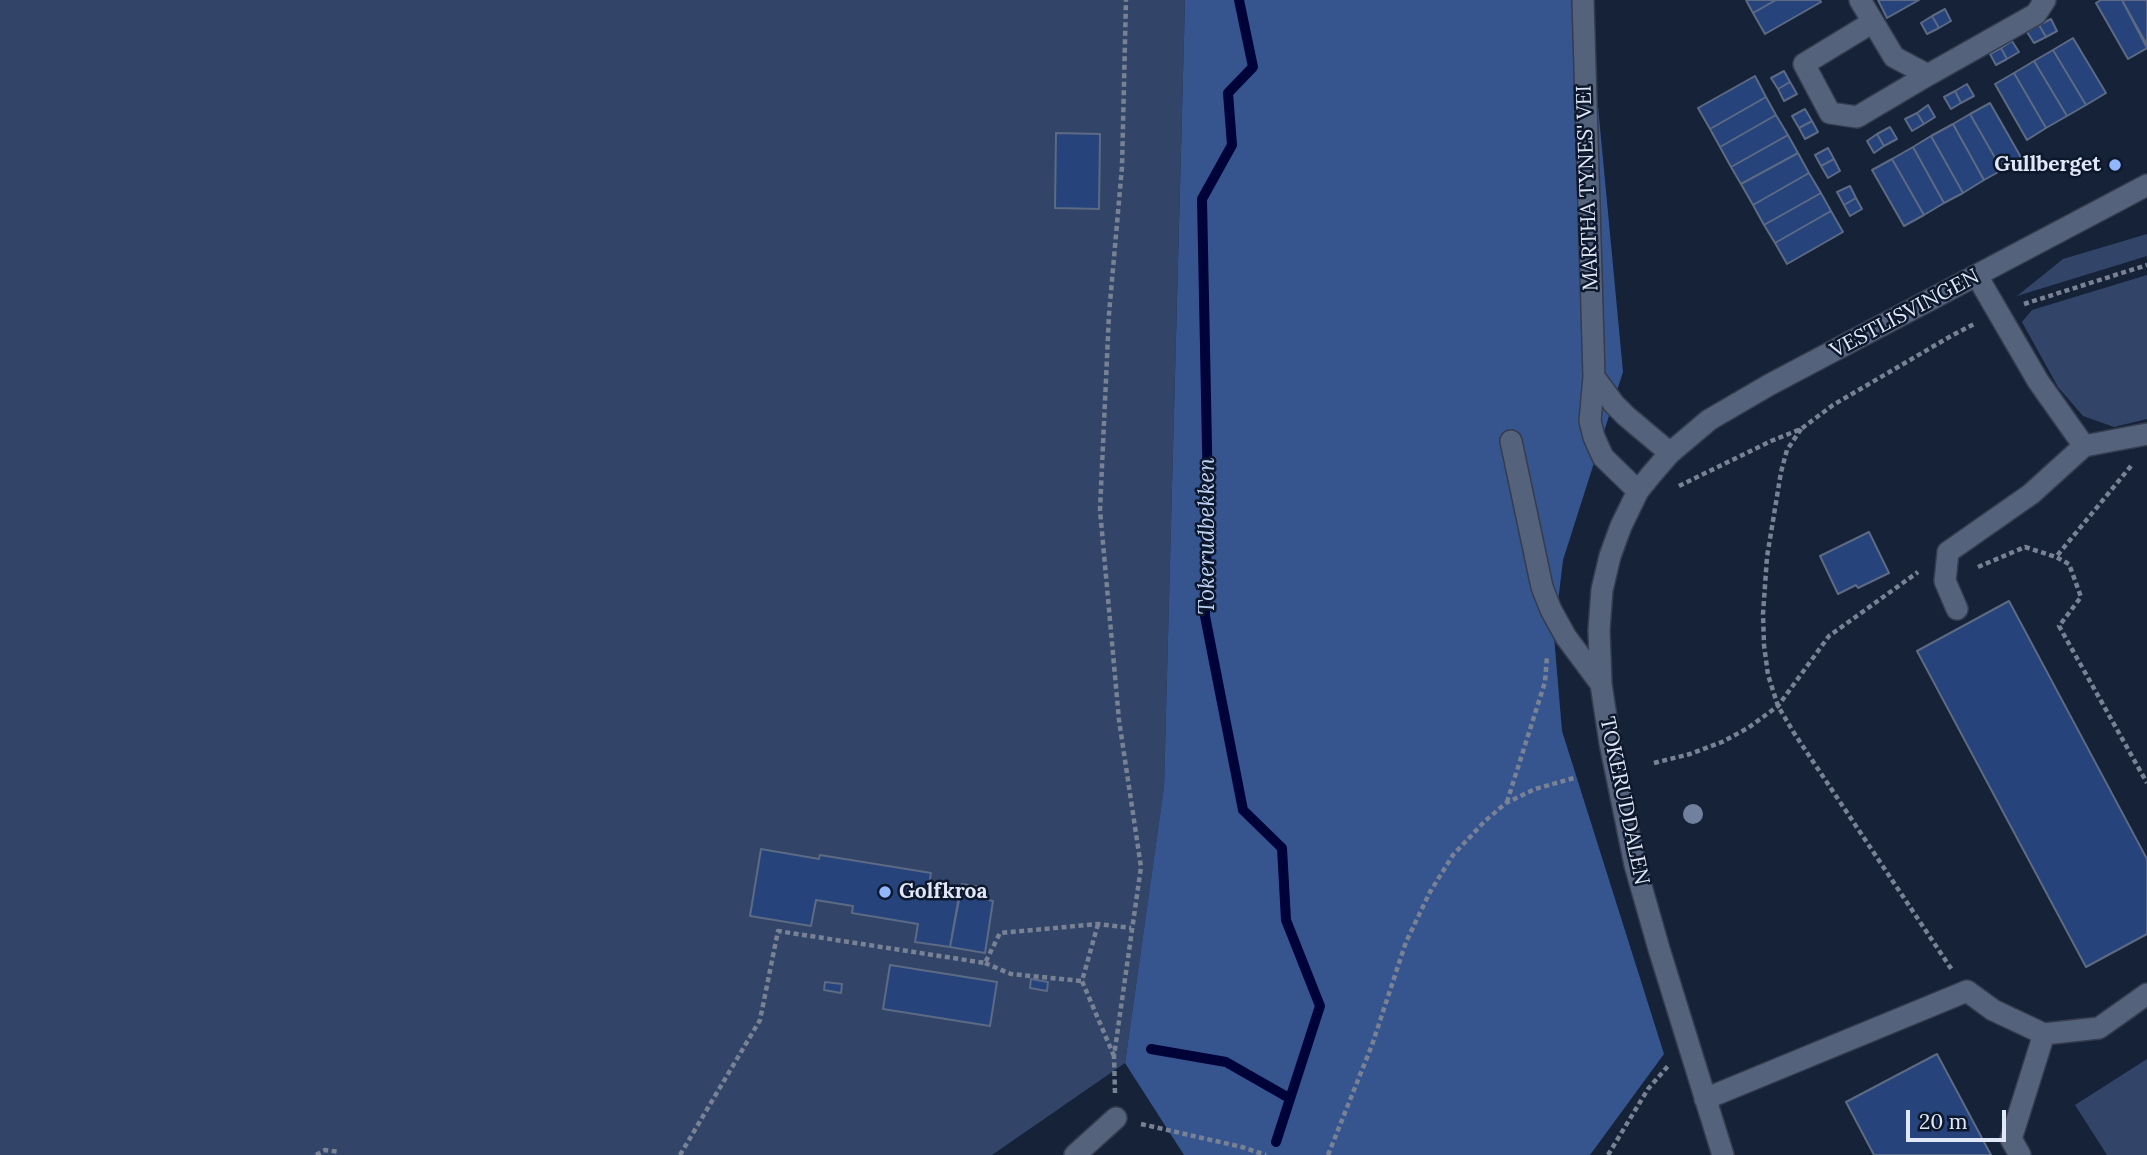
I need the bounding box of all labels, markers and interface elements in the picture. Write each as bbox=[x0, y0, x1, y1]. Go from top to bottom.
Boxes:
street label: MARTHA TYNES' VEI bbox=[1572, 85, 1604, 291]
place label: Gullberget bbox=[1994, 152, 2101, 178]
marker: Gullberget bbox=[2107, 157, 2123, 173]
street label: VESTLISVINGEN bbox=[1826, 264, 1984, 364]
water label: Tokerudbekken bbox=[1193, 458, 1221, 614]
street label: TOKERUDDALEN bbox=[1594, 715, 1654, 887]
place label: Golfkroa bbox=[899, 879, 987, 905]
marker: Golfkroa bbox=[877, 884, 893, 900]
scale bar bbox=[1909, 1096, 2009, 1140]
text: 20 m bbox=[1919, 1108, 1968, 1135]

